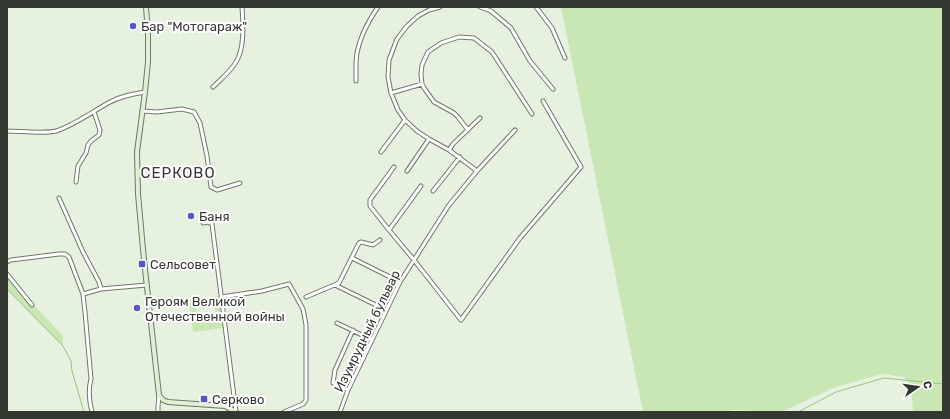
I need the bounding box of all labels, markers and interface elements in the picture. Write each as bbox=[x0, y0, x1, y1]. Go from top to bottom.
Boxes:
place label: Бар "Мотогараж" bbox=[141, 19, 247, 34]
marker: Бар "Мотогараж" bbox=[128, 21, 138, 31]
district label: СЕРКОВО bbox=[140, 164, 216, 182]
place label: Баня bbox=[199, 209, 230, 224]
marker: Баня bbox=[186, 211, 196, 221]
place label: Сельсовет bbox=[150, 257, 216, 272]
marker: Сельсовет bbox=[137, 259, 147, 269]
street label: Изумрудный бульвар bbox=[331, 268, 403, 394]
place label: Героям Великой Отечественной войны bbox=[145, 294, 285, 324]
marker: Героям Великой Отечественной войны bbox=[132, 303, 142, 313]
north arrow bbox=[898, 367, 938, 407]
text: С bbox=[920, 380, 935, 390]
place label: Серково bbox=[212, 392, 265, 407]
marker: Серково bbox=[199, 394, 209, 404]

